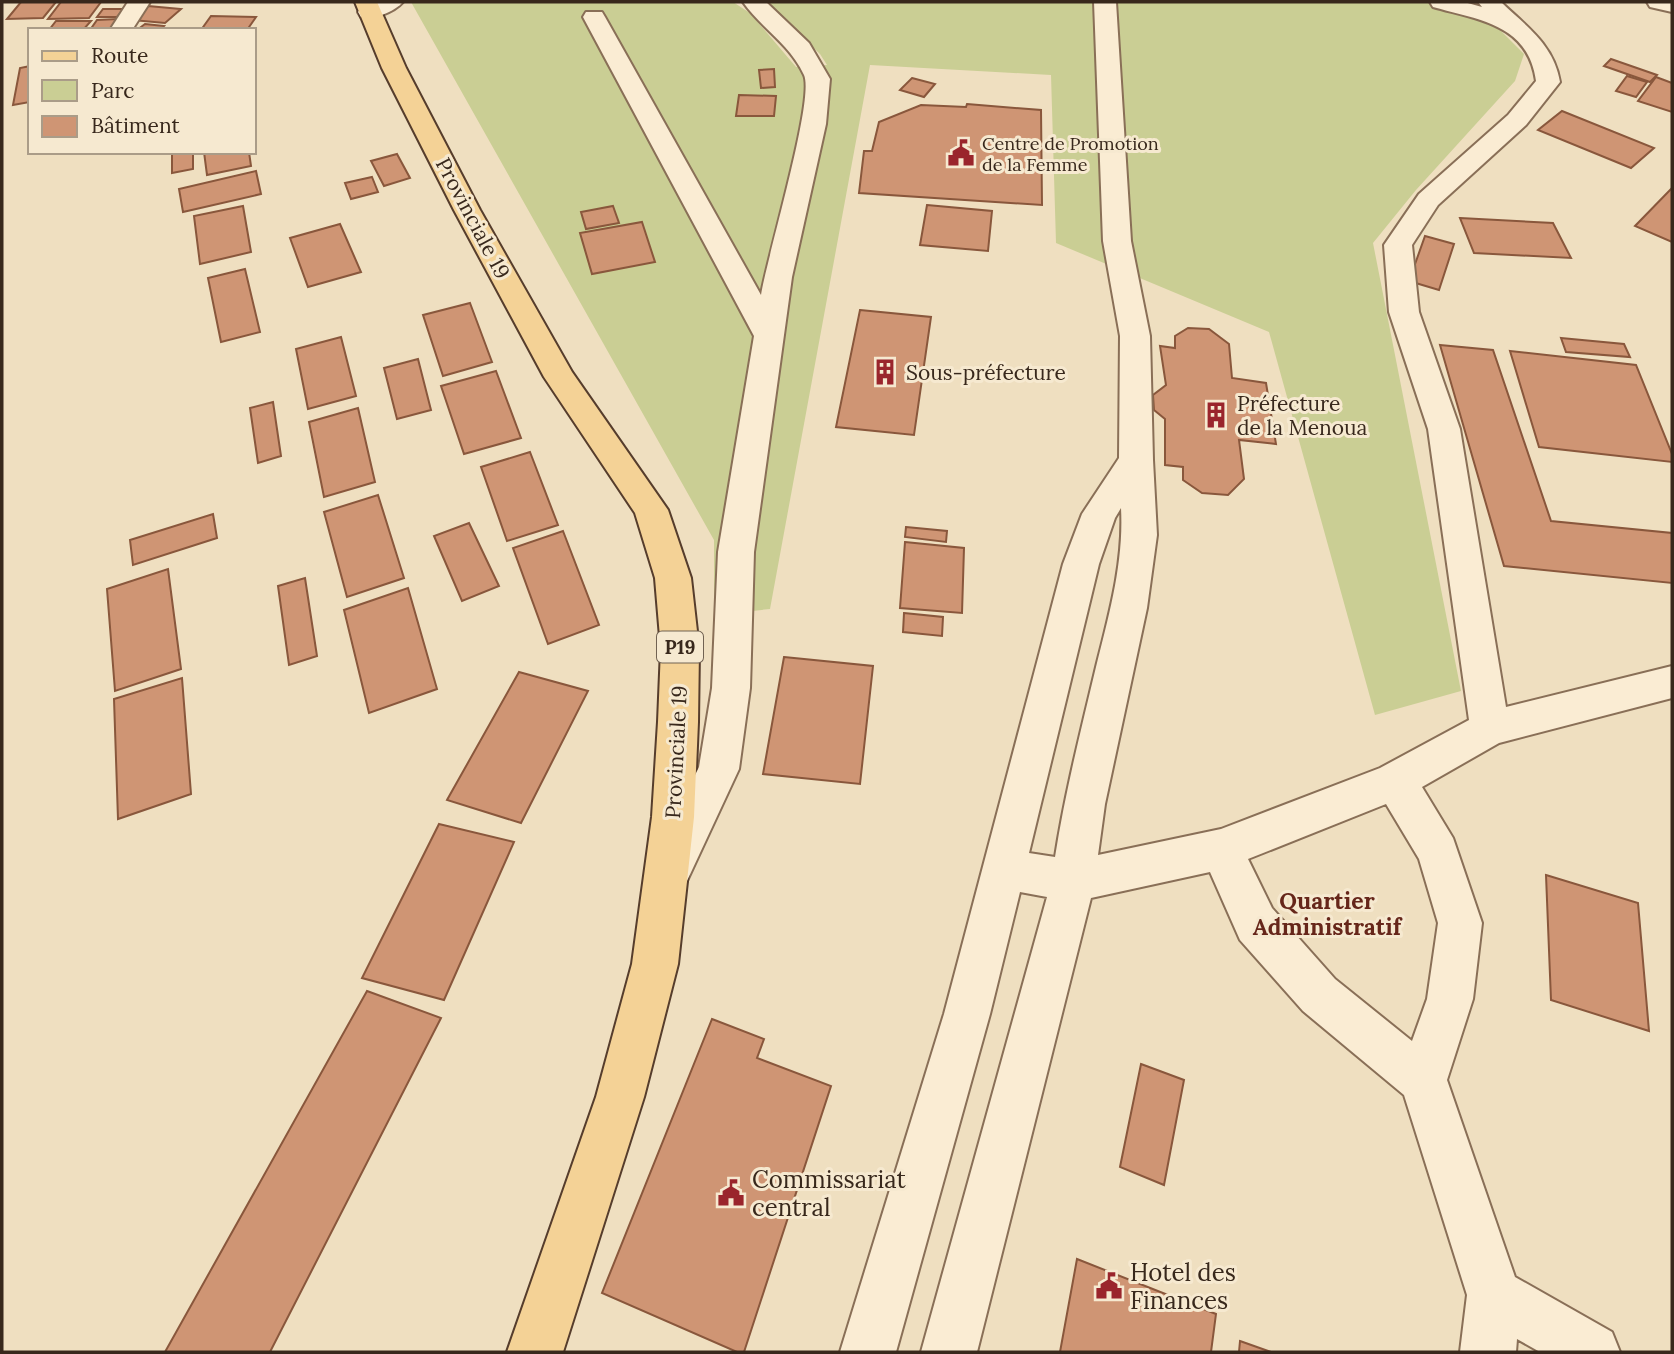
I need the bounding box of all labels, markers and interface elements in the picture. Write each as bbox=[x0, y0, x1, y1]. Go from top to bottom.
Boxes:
legend bbox=[28, 28, 256, 154]
text: Route bbox=[91, 42, 148, 69]
text: Parc bbox=[91, 77, 135, 104]
text: Bâtiment bbox=[91, 112, 180, 139]
place label: Centre de Promotion de la Femme bbox=[982, 132, 1159, 176]
public building icon: Centre de Promotion de la Femme bbox=[946, 138, 976, 168]
street label: Provinciale 19 bbox=[430, 153, 516, 283]
building icon: Sous-préfecture bbox=[870, 357, 900, 387]
place label: Sous-préfecture bbox=[906, 359, 1066, 386]
place label: Préfecture de la Menoua bbox=[1237, 390, 1368, 441]
building icon: Préfecture de la Menoua bbox=[1201, 400, 1231, 430]
road number: P19 bbox=[657, 632, 703, 662]
street label: Provinciale 19 bbox=[659, 685, 693, 819]
district label: Quartier Administratif bbox=[1253, 886, 1403, 941]
place label: Commissariat central bbox=[752, 1164, 906, 1223]
public building icon: Commissariat central bbox=[716, 1178, 746, 1208]
place label: Hotel des Finances bbox=[1130, 1257, 1236, 1316]
public building icon: Hotel des Finances bbox=[1094, 1271, 1124, 1301]

